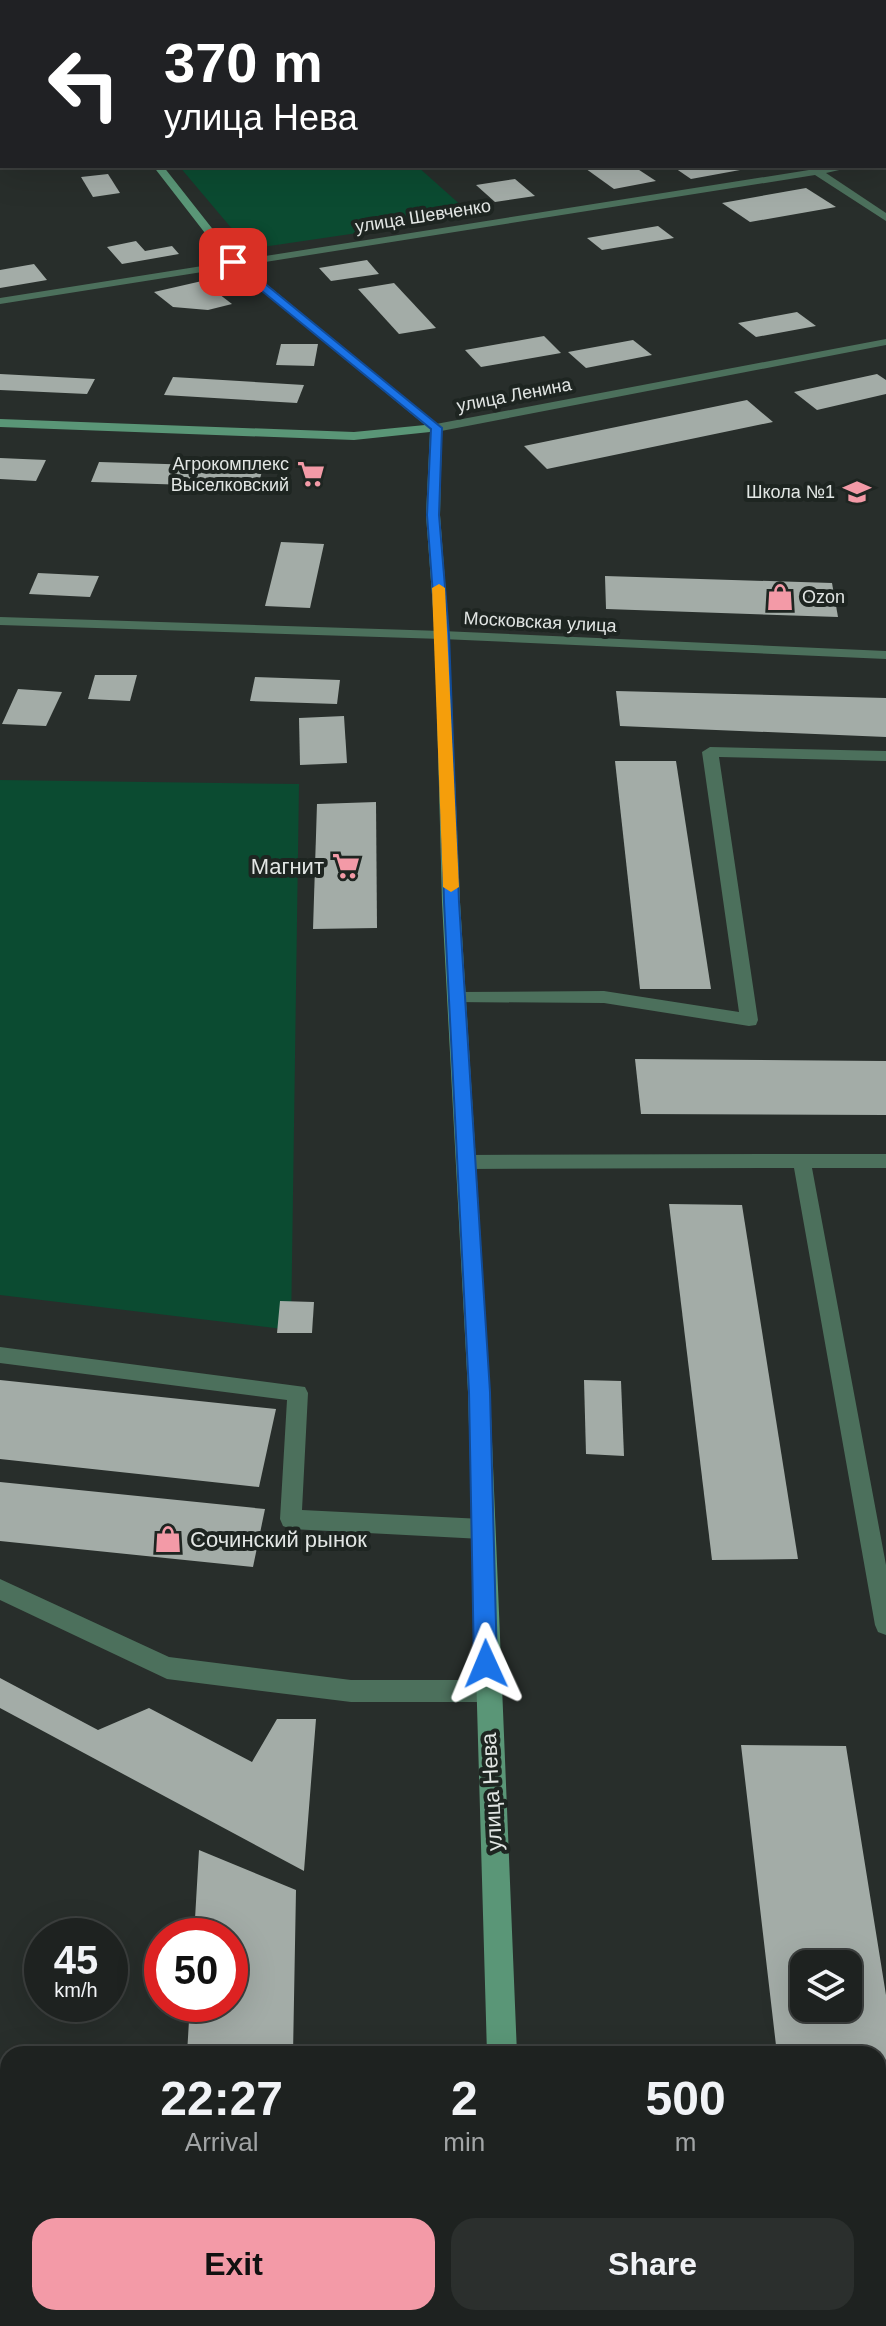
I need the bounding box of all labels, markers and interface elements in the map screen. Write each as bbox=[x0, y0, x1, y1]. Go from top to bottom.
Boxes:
text: 370 m bbox=[164, 31, 323, 94]
icon: left bbox=[32, 32, 136, 136]
text: улица Нева bbox=[164, 97, 358, 138]
street label: улица Шевченко bbox=[354, 195, 492, 237]
pin bbox=[199, 228, 267, 296]
icon: arrive bbox=[211, 240, 255, 284]
street label: улица Ленина bbox=[455, 374, 574, 416]
place label: Агрокомплекс Выселковский bbox=[171, 454, 289, 495]
supermarket icon: Агрокомплекс Выселковский bbox=[296, 459, 326, 489]
school or university icon: Школа №1 bbox=[842, 477, 872, 507]
place label: Школа №1 bbox=[746, 482, 835, 502]
shop icon: Ozon bbox=[765, 582, 795, 612]
place label: Ozon bbox=[802, 587, 845, 607]
street label: Московская улица bbox=[463, 608, 618, 636]
supermarket icon: Магнит bbox=[331, 851, 361, 881]
place label: Магнит bbox=[251, 854, 324, 879]
shop icon: Сочинский рынок bbox=[153, 1524, 183, 1554]
place label: Сочинский рынок bbox=[190, 1527, 367, 1552]
position arrow bbox=[444, 1622, 528, 1706]
street label: улица Нева bbox=[476, 1731, 507, 1852]
speed limit sign: 50 bbox=[144, 1918, 248, 2022]
text: 45 bbox=[54, 1938, 98, 1982]
map controls bbox=[790, 1950, 862, 2022]
button: layers bbox=[790, 1950, 862, 2022]
text: km/h bbox=[54, 1979, 98, 2001]
text: 22:27 bbox=[160, 2072, 283, 2125]
text: 2 bbox=[451, 2072, 478, 2125]
text: 500 bbox=[646, 2072, 726, 2125]
text: Arrival bbox=[185, 2127, 259, 2157]
text: min bbox=[443, 2127, 485, 2157]
text: m bbox=[675, 2127, 696, 2157]
button: Exit bbox=[32, 2218, 435, 2310]
button: Share bbox=[451, 2218, 854, 2310]

